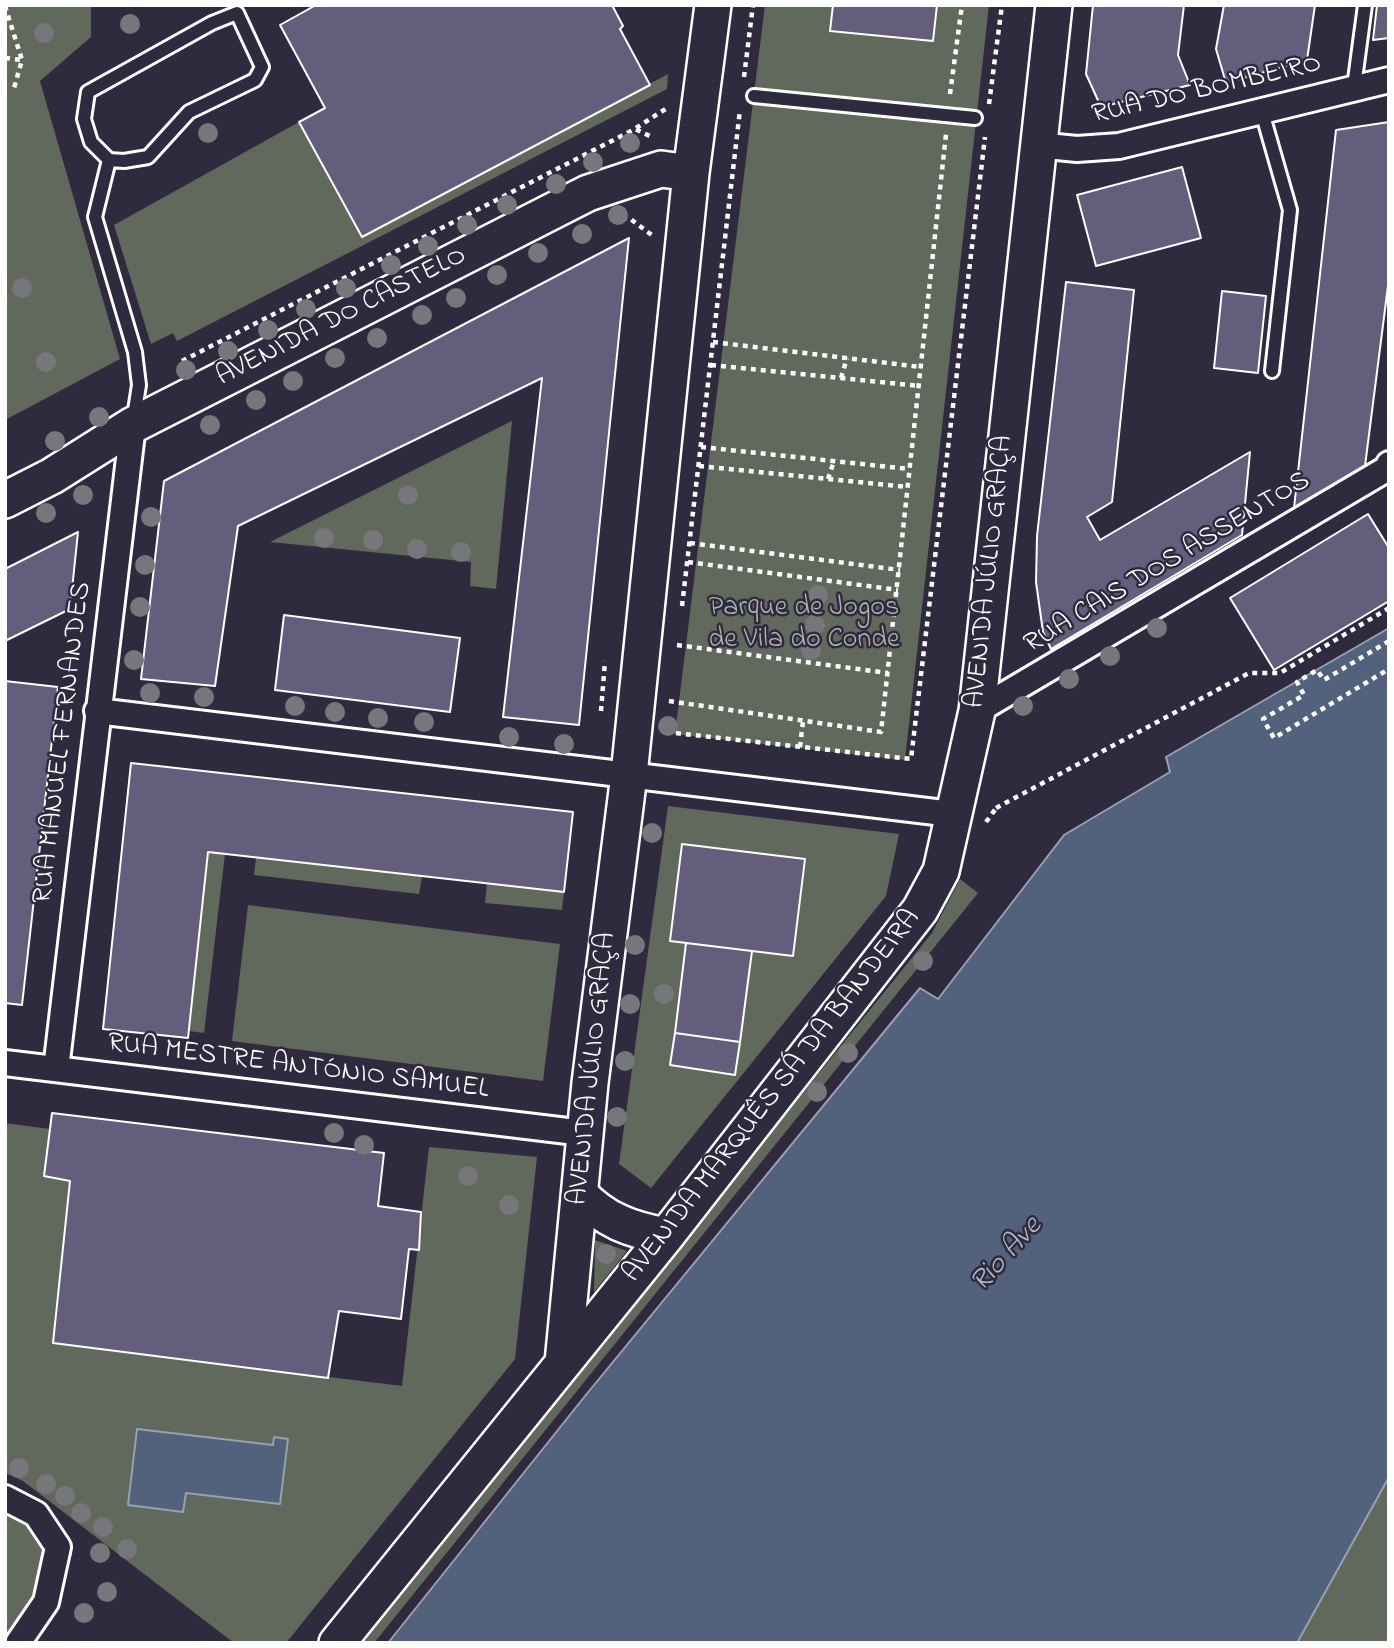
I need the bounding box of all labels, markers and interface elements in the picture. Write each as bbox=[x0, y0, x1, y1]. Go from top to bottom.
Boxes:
street label: RUA DO BOMBEIRO bbox=[1089, 48, 1325, 134]
street label: AVENIDA DO CASTELO bbox=[211, 240, 473, 396]
street label: AVENIDA JÚLIO GRAÇA bbox=[960, 434, 1022, 710]
street label: RUA CAIS DOS ASSENTOS bbox=[1019, 465, 1317, 663]
street label: RUA MANUEL FERNANDES bbox=[28, 580, 100, 906]
park label: Parque de Jogos de Vila do Conde bbox=[708, 592, 900, 658]
street label: AVENIDA MARQUÊS SÁ DA BANDEIRA bbox=[617, 904, 929, 1290]
street label: AVENIDA JÚLIO GRAÇA bbox=[563, 931, 625, 1207]
street label: RUA MESTRE ANTÓNIO SAMUEL bbox=[106, 1028, 490, 1108]
water label: Rio Ave bbox=[965, 1211, 1051, 1301]

